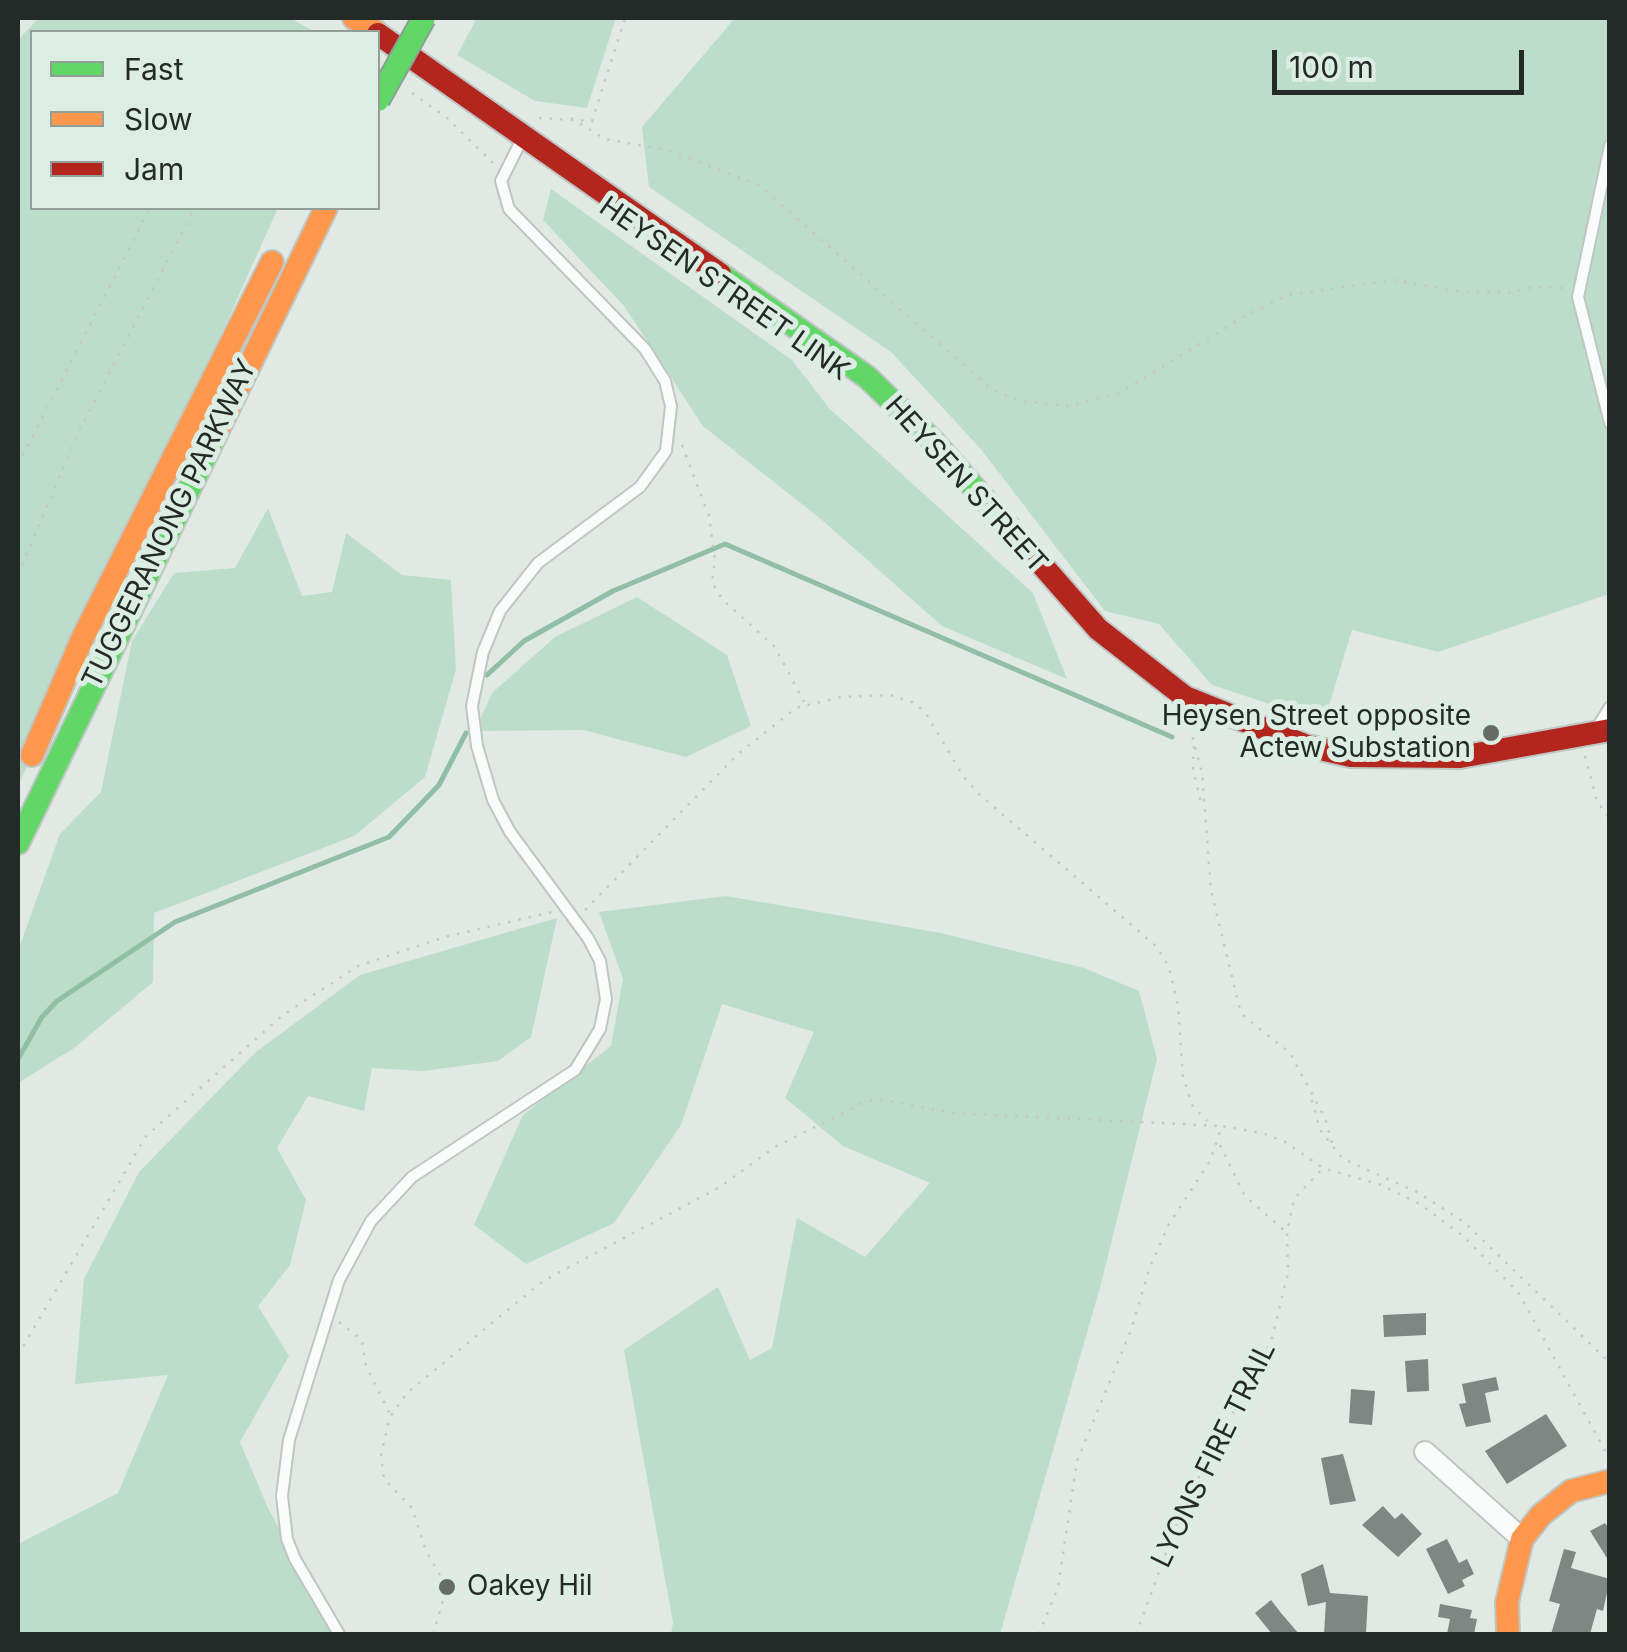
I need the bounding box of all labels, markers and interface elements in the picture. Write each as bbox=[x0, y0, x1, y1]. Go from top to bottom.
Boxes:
legend bbox=[30, 30, 380, 210]
scale bar bbox=[1277, 30, 1530, 92]
text: 100 m bbox=[1289, 49, 1374, 85]
text: Fast bbox=[124, 51, 183, 87]
text: Slow bbox=[124, 101, 193, 137]
text: Jam bbox=[124, 151, 184, 187]
street label: HEYSEN STREET LINK bbox=[593, 190, 855, 388]
street label: TUGGERANONG PARKWAY bbox=[76, 354, 264, 694]
street label: HEYSEN STREET bbox=[878, 390, 1054, 580]
place label: Heysen Street opposite Actew Substation bbox=[1162, 700, 1471, 766]
marker: Heysen Street opposite Actew Substation bbox=[1480, 722, 1502, 744]
street label: LYONS FIRE TRAIL bbox=[1145, 1337, 1283, 1573]
place label: Oakey Hil bbox=[467, 1570, 593, 1604]
marker: Oakey Hil bbox=[436, 1576, 458, 1598]

